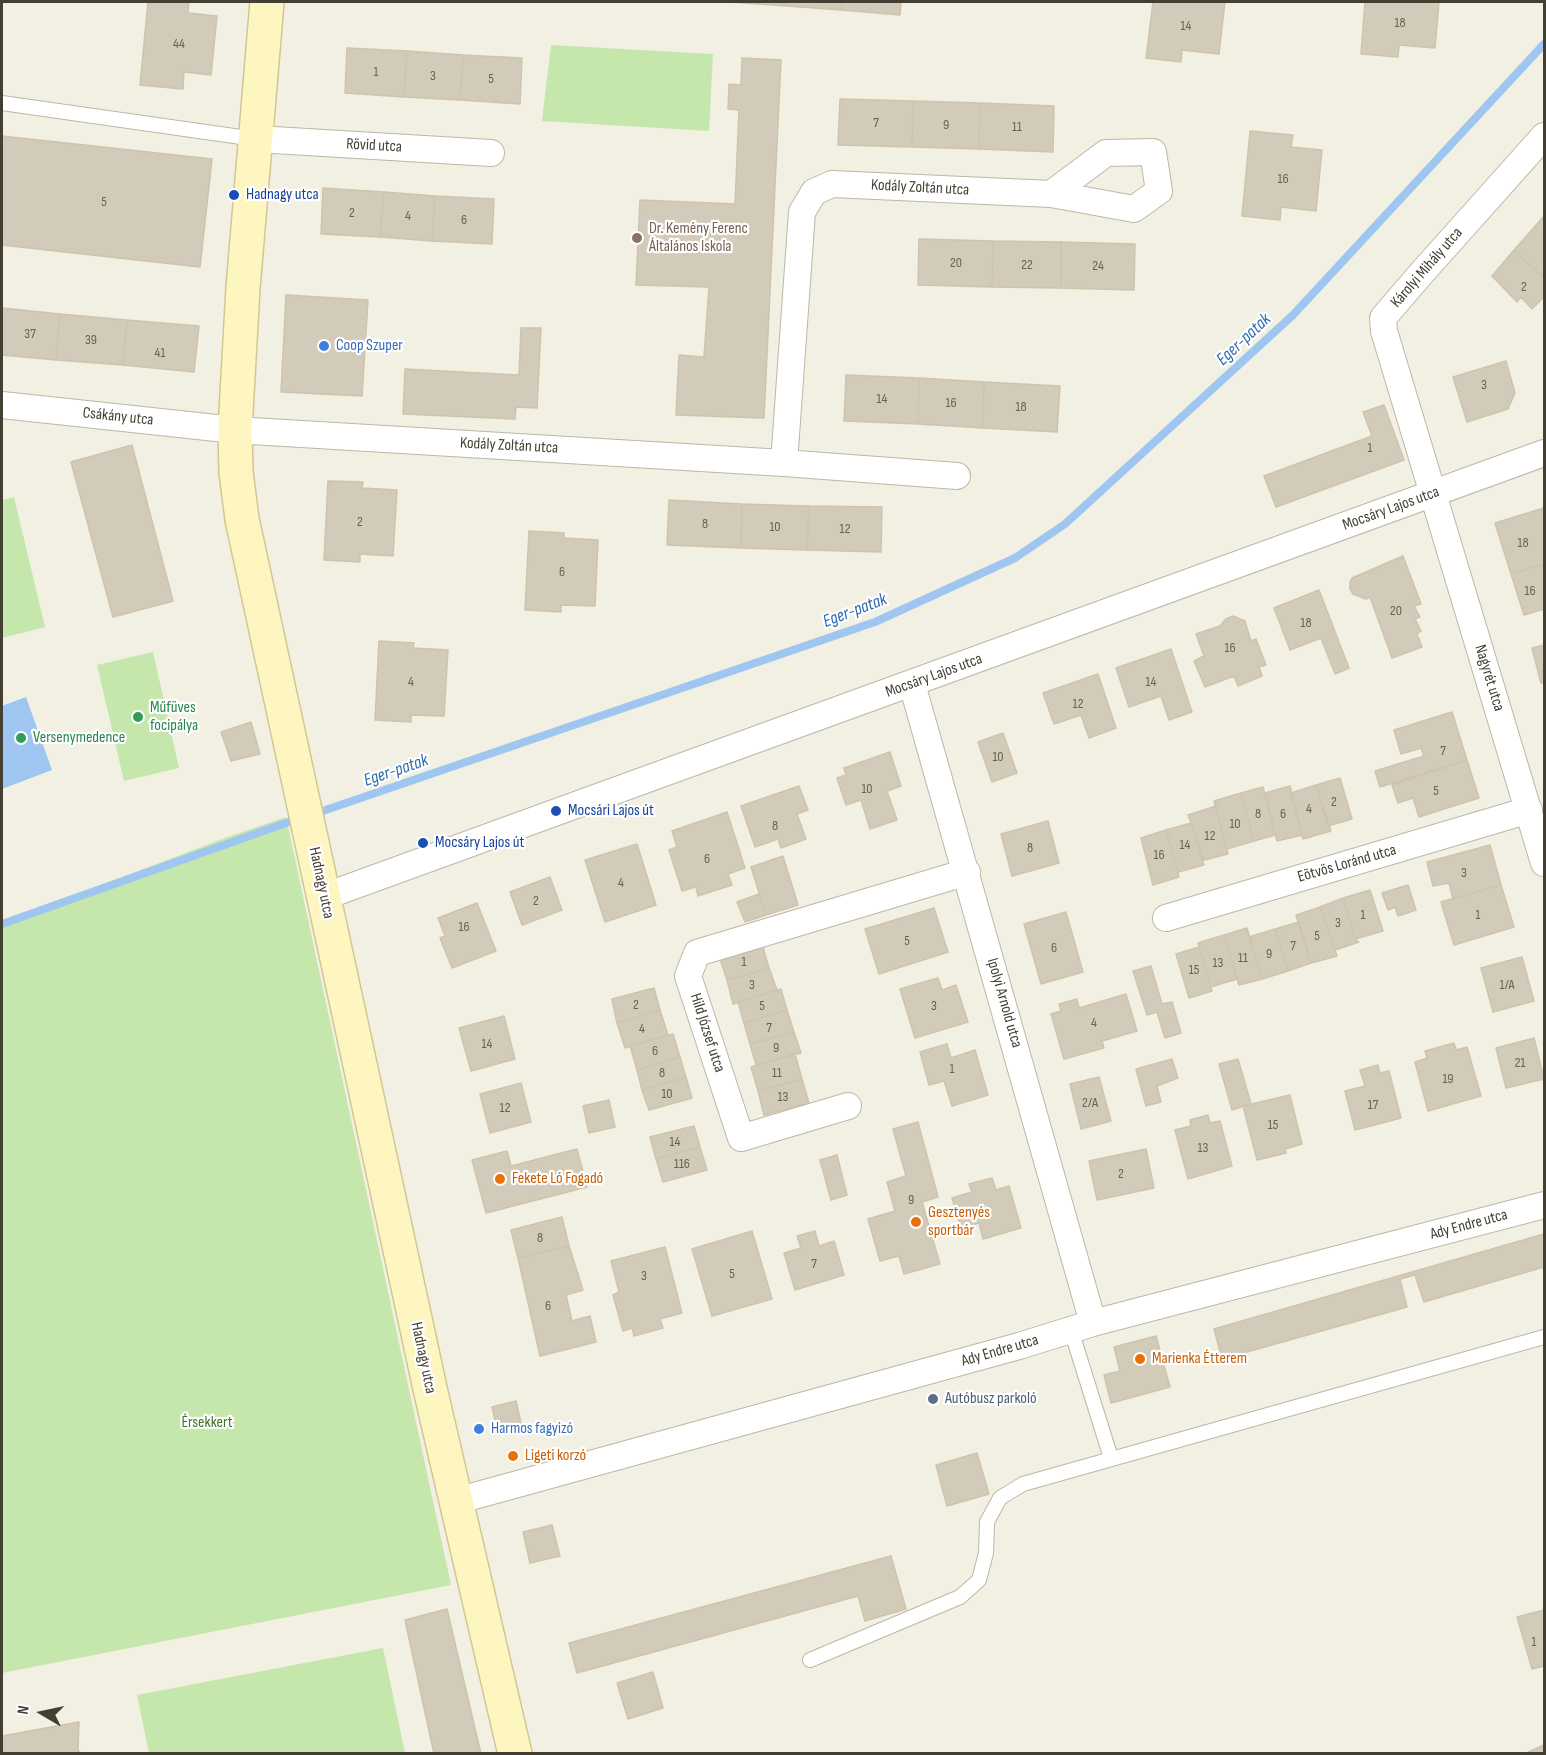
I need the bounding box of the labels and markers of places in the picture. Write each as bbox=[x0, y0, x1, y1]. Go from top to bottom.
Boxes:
place label: Hadnagy utca bbox=[246, 185, 319, 205]
marker: Hadnagy utca bbox=[227, 188, 241, 202]
place label: Dr. Kemény Ferenc Általános Iskola bbox=[649, 219, 748, 257]
marker: Dr. Kemény Ferenc Általános Iskola bbox=[630, 231, 644, 245]
place label: Coop Szuper bbox=[336, 336, 403, 356]
marker: Coop Szuper bbox=[317, 339, 331, 353]
place label: Műfüves focipálya bbox=[150, 698, 198, 736]
marker: Műfüves focipálya bbox=[131, 710, 145, 724]
place label: Versenymedence bbox=[33, 728, 125, 748]
marker: Versenymedence bbox=[14, 731, 28, 745]
place label: Mocsári Lajos út bbox=[568, 801, 654, 821]
marker: Mocsári Lajos út bbox=[549, 804, 563, 818]
place label: Mocsáry Lajos út bbox=[435, 833, 524, 853]
marker: Mocsáry Lajos út bbox=[416, 836, 430, 850]
place label: Fekete Ló Fogadó bbox=[512, 1169, 603, 1189]
marker: Fekete Ló Fogadó bbox=[493, 1172, 507, 1186]
place label: Gesztenyés sportbár bbox=[928, 1203, 990, 1241]
marker: Gesztenyés sportbár bbox=[909, 1215, 923, 1229]
place label: Marienka Étterem bbox=[1152, 1349, 1247, 1369]
marker: Marienka Étterem bbox=[1133, 1352, 1147, 1366]
place label: Autóbusz parkoló bbox=[945, 1389, 1037, 1409]
marker: Autóbusz parkoló bbox=[926, 1392, 940, 1406]
place label: Harmos fagyizó bbox=[491, 1419, 573, 1439]
marker: Harmos fagyizó bbox=[472, 1422, 486, 1436]
place label: Ligeti korzó bbox=[525, 1446, 586, 1466]
marker: Ligeti korzó bbox=[506, 1449, 520, 1463]

